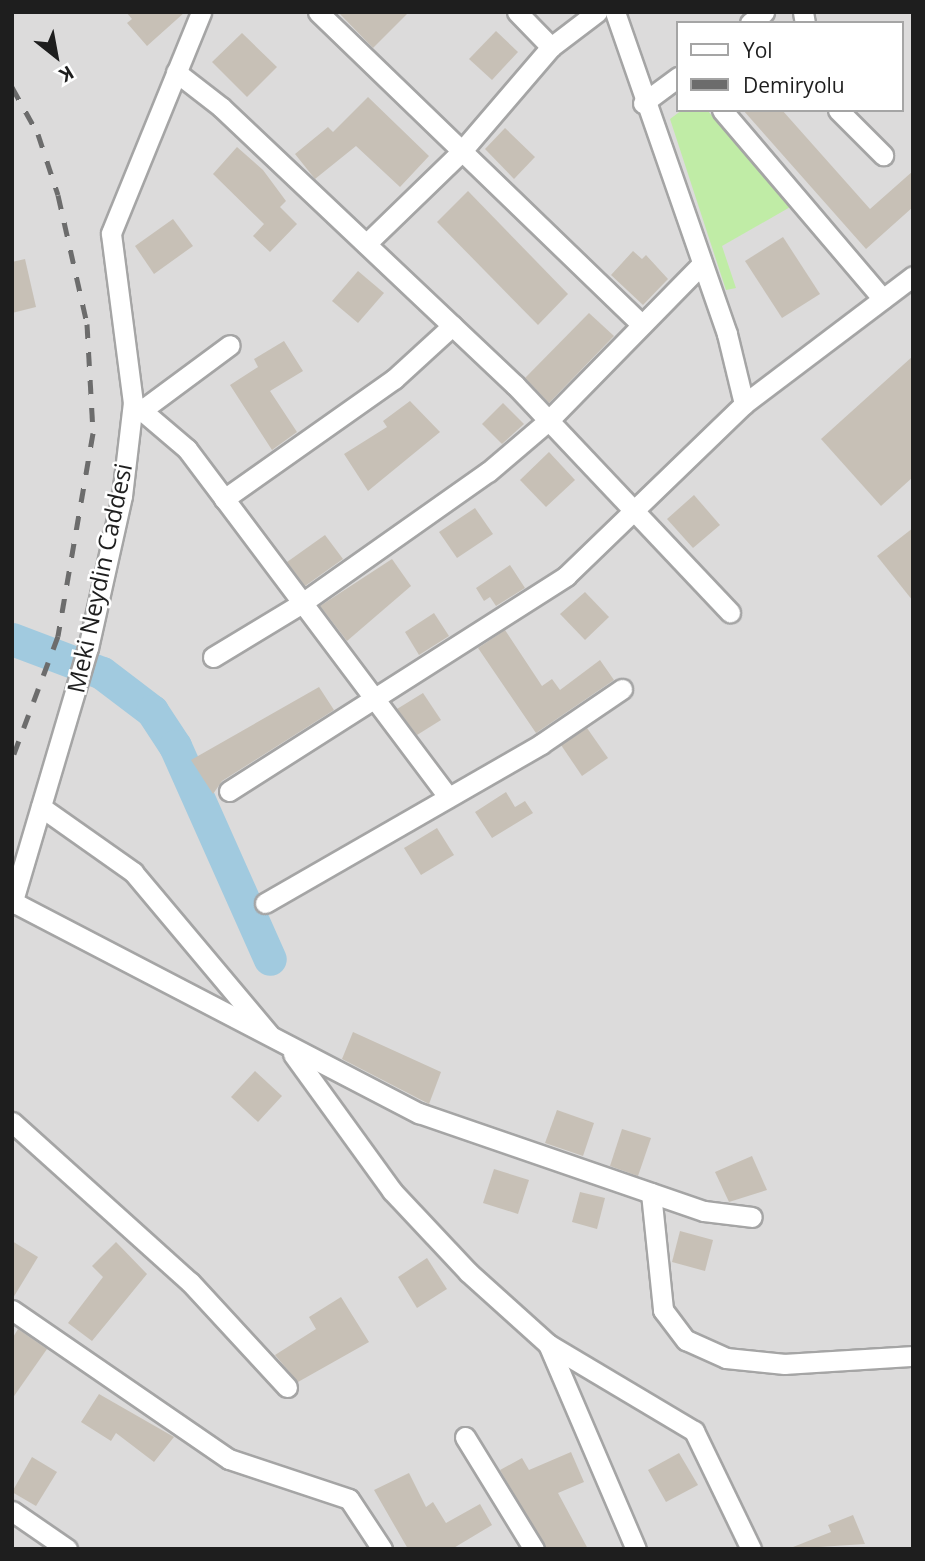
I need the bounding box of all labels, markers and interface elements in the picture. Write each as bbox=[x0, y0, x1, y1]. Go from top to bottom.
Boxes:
north arrow bbox=[21, 21, 91, 91]
legend bbox=[676, 21, 904, 112]
text: Yol bbox=[743, 36, 773, 64]
text: K bbox=[55, 60, 79, 88]
text: Demiryolu bbox=[743, 71, 845, 99]
street label: Meki Neydin Caddesi bbox=[61, 461, 137, 695]

